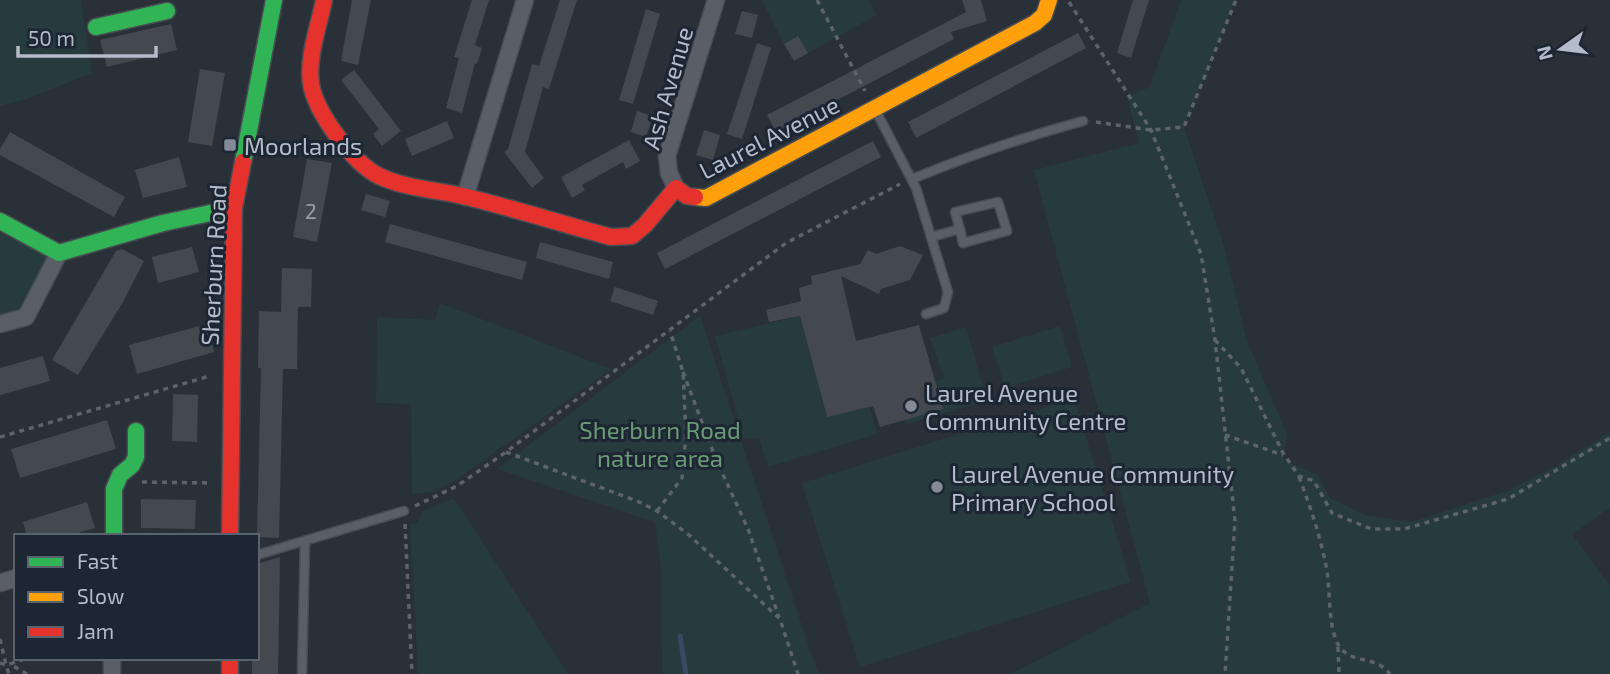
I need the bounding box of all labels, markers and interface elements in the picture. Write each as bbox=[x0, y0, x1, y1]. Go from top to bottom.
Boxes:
scale bar bbox=[18, 14, 156, 58]
north arrow bbox=[1526, 14, 1596, 84]
street label: Ash Avenue bbox=[636, 23, 698, 153]
text: 50 m bbox=[28, 25, 75, 50]
text: N bbox=[1531, 44, 1557, 63]
street label: Laurel Avenue bbox=[694, 89, 844, 185]
place label: Moorlands bbox=[244, 131, 362, 160]
marker: Moorlands bbox=[222, 137, 238, 153]
street label: Sherburn Road bbox=[194, 184, 232, 346]
house number: 2 bbox=[305, 198, 317, 223]
place label: Laurel Avenue Community Centre bbox=[925, 378, 1126, 435]
marker: Laurel Avenue Community Centre bbox=[903, 398, 919, 414]
park label: Sherburn Road nature area bbox=[579, 415, 741, 472]
place label: Laurel Avenue Community Primary School bbox=[951, 459, 1235, 516]
marker: Laurel Avenue Community Primary School bbox=[929, 479, 945, 495]
legend bbox=[14, 534, 259, 660]
text: Fast bbox=[77, 548, 118, 573]
text: Slow bbox=[77, 583, 124, 608]
text: Jam bbox=[77, 618, 114, 643]

